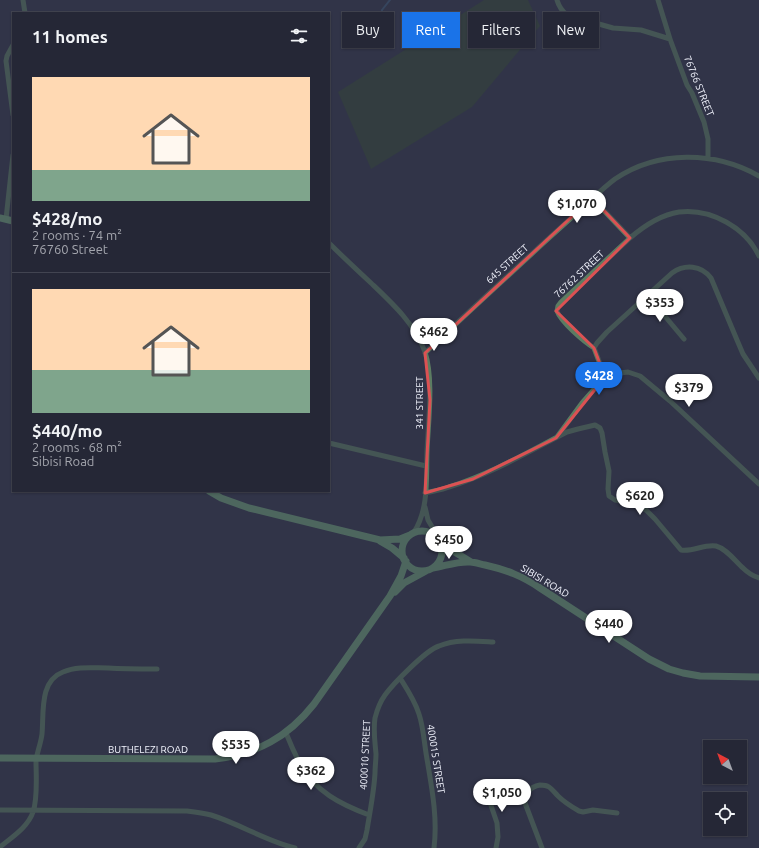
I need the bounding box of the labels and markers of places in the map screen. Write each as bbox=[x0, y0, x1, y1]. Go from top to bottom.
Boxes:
pin: $1,070 bbox=[544, 190, 610, 224]
pin: $353 bbox=[636, 289, 684, 323]
pin: $462 bbox=[410, 318, 458, 352]
pin: $428 bbox=[575, 362, 623, 396]
pin: $379 bbox=[665, 374, 713, 408]
pin: $620 bbox=[616, 482, 664, 516]
pin: $450 bbox=[425, 526, 473, 560]
pin: $440 bbox=[585, 610, 633, 644]
pin: $535 bbox=[212, 731, 260, 765]
pin: $362 bbox=[287, 757, 335, 791]
pin: $1,050 bbox=[469, 779, 535, 813]

